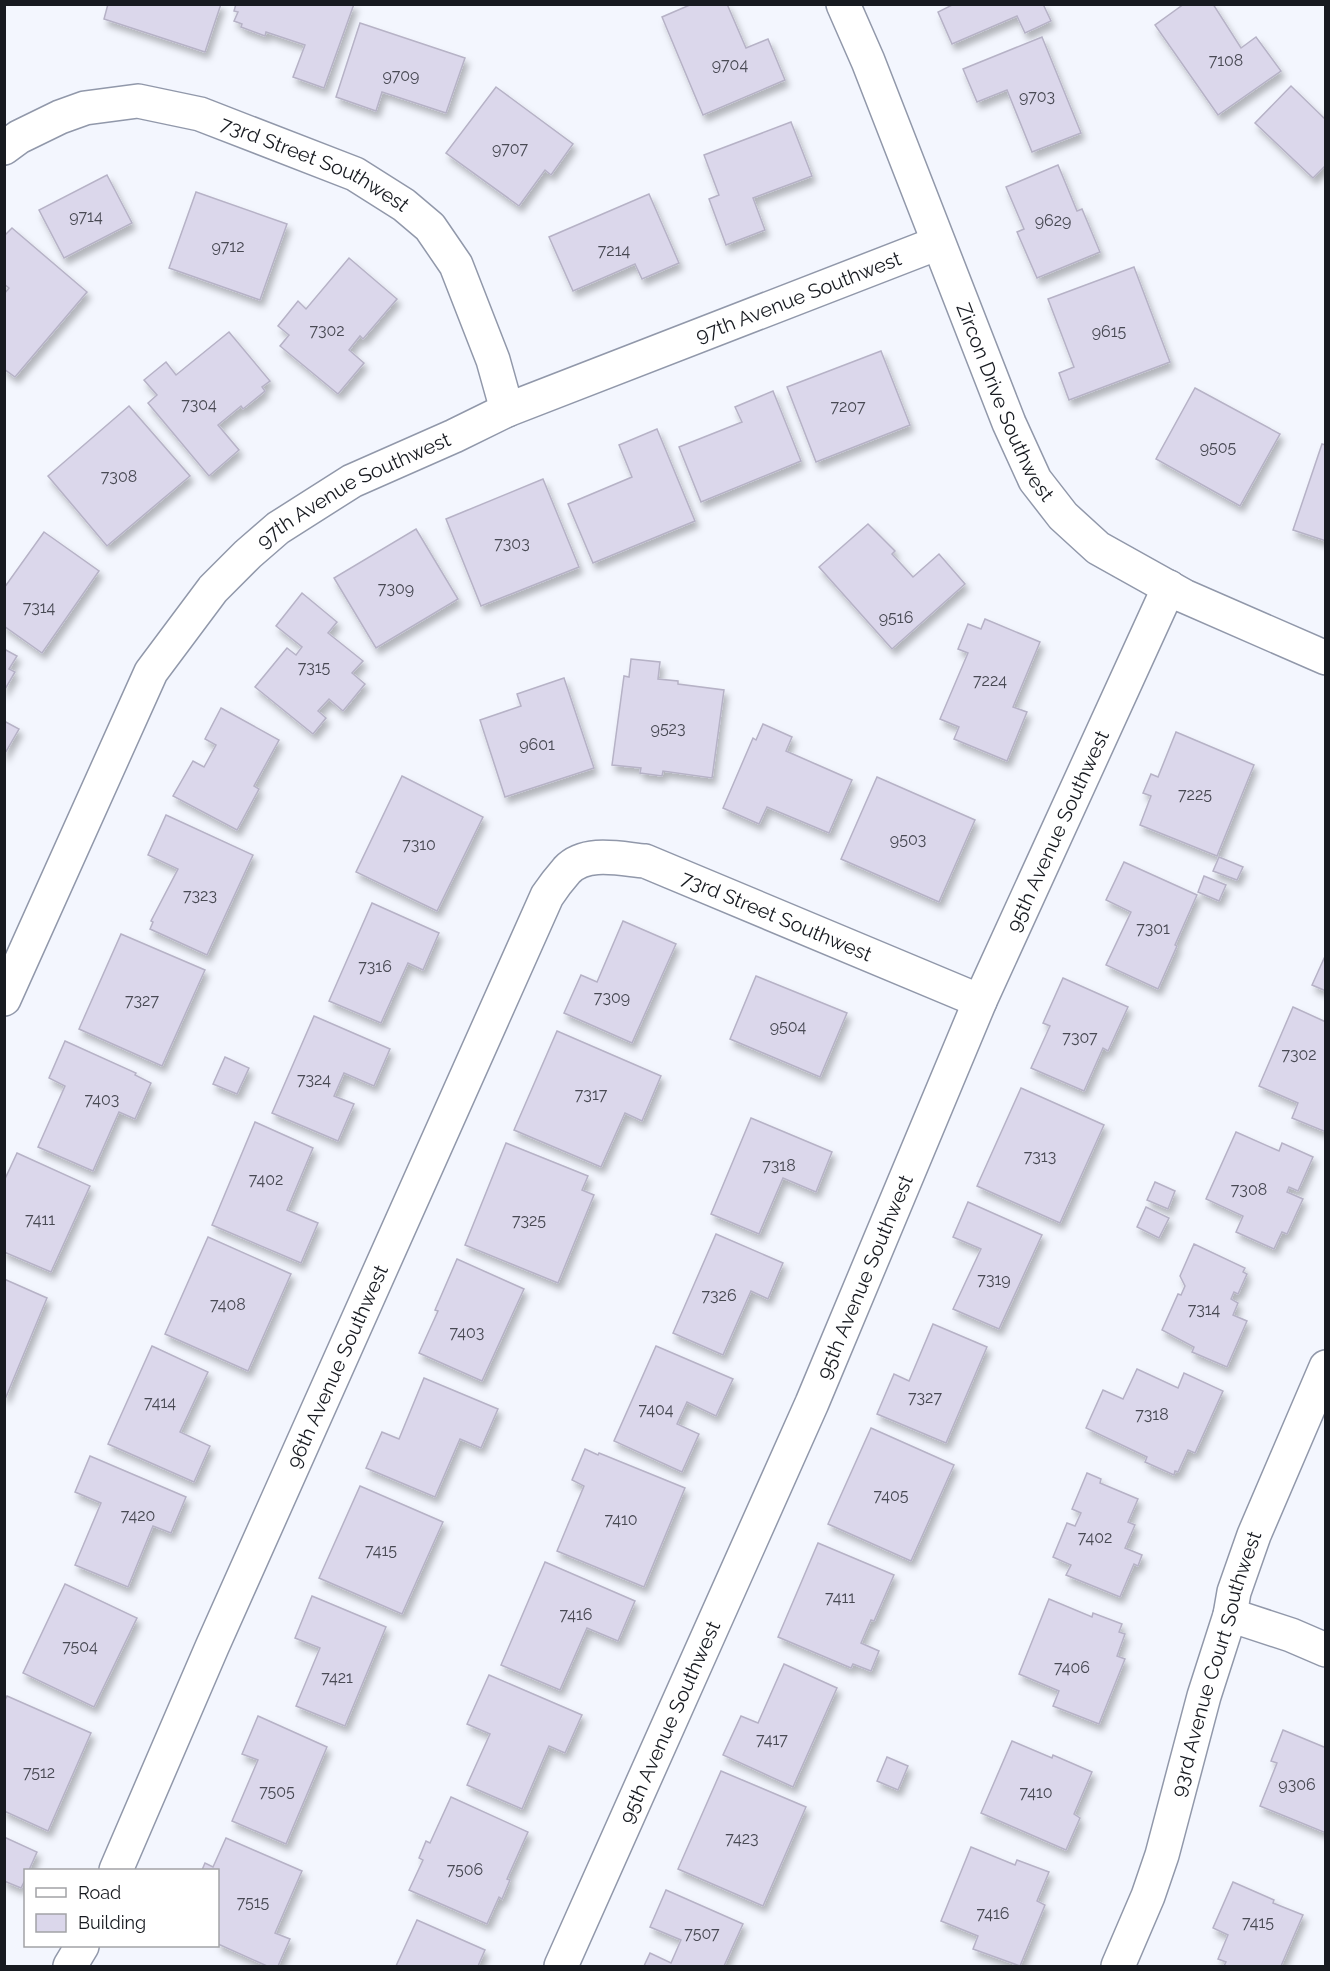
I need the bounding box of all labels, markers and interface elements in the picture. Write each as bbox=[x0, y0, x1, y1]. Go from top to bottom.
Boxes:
house number: 7108 bbox=[1209, 51, 1243, 70]
house number: 9704 bbox=[712, 55, 748, 74]
house number: 9709 bbox=[383, 66, 419, 85]
house number: 9703 bbox=[1019, 87, 1055, 106]
street label: 73rd Street Southwest bbox=[217, 111, 415, 217]
house number: 9707 bbox=[492, 139, 528, 158]
house number: 9714 bbox=[69, 207, 103, 226]
house number: 9629 bbox=[1035, 211, 1071, 230]
house number: 9712 bbox=[211, 237, 245, 256]
house number: 7214 bbox=[598, 241, 631, 260]
street label: 97th Avenue Southwest bbox=[692, 246, 905, 348]
street label: Zircon Drive Southwest bbox=[951, 300, 1059, 506]
house number: 7302 bbox=[309, 321, 345, 340]
house number: 9615 bbox=[1092, 322, 1127, 341]
house number: 7304 bbox=[181, 395, 217, 414]
house number: 7207 bbox=[830, 397, 866, 416]
street label: 97th Avenue Southwest bbox=[252, 427, 454, 553]
house number: 9505 bbox=[1200, 438, 1237, 457]
house number: 7308 bbox=[101, 467, 137, 486]
house number: 7303 bbox=[494, 534, 530, 553]
house number: 7309 bbox=[378, 579, 414, 598]
house number: 7314 bbox=[23, 598, 56, 617]
house number: 9516 bbox=[879, 608, 913, 627]
house number: 7315 bbox=[298, 658, 331, 677]
house number: 7224 bbox=[973, 671, 1007, 690]
house number: 9523 bbox=[651, 719, 685, 738]
street label: 95th Avenue Southwest bbox=[1001, 726, 1114, 936]
house number: 9601 bbox=[519, 735, 555, 754]
house number: 7225 bbox=[1178, 785, 1212, 804]
house number: 9503 bbox=[890, 830, 926, 849]
house number: 7310 bbox=[402, 835, 436, 854]
street label: 73rd Street Southwest bbox=[678, 866, 876, 967]
house number: 7323 bbox=[183, 886, 217, 905]
house number: 7301 bbox=[1136, 919, 1170, 938]
house number: 7316 bbox=[358, 957, 392, 976]
house number: 7309 bbox=[594, 988, 630, 1007]
house number: 7327 bbox=[125, 991, 159, 1010]
house number: 9504 bbox=[770, 1017, 807, 1036]
house number: 7307 bbox=[1062, 1028, 1098, 1047]
house number: 7302 bbox=[1281, 1045, 1317, 1064]
house number: 7324 bbox=[297, 1070, 331, 1089]
house number: 7317 bbox=[575, 1085, 608, 1104]
house number: 7403 bbox=[85, 1090, 119, 1109]
house number: 7313 bbox=[1024, 1147, 1056, 1166]
house number: 7318 bbox=[762, 1156, 796, 1175]
house number: 7402 bbox=[249, 1170, 283, 1189]
street label: 95th Avenue Southwest bbox=[811, 1171, 918, 1383]
house number: 7308 bbox=[1231, 1180, 1267, 1199]
house number: 7411 bbox=[25, 1210, 55, 1229]
house number: 7325 bbox=[512, 1211, 546, 1230]
street label: 96th Avenue Southwest bbox=[281, 1261, 393, 1472]
house number: 7319 bbox=[977, 1270, 1011, 1289]
house number: 7326 bbox=[701, 1286, 737, 1305]
house number: 7408 bbox=[210, 1295, 246, 1314]
house number: 7314 bbox=[1188, 1300, 1221, 1319]
house number: 7403 bbox=[450, 1323, 484, 1342]
house number: 7327 bbox=[908, 1388, 942, 1407]
house number: 7414 bbox=[144, 1393, 176, 1412]
house number: 7404 bbox=[638, 1400, 674, 1419]
house number: 7318 bbox=[1135, 1405, 1169, 1424]
house number: 7405 bbox=[874, 1486, 909, 1505]
house number: 7420 bbox=[121, 1506, 155, 1525]
house number: 7410 bbox=[604, 1510, 638, 1529]
house number: 7402 bbox=[1078, 1528, 1112, 1547]
street label: 93rd Avenue Court Southwest bbox=[1166, 1528, 1266, 1800]
house number: 7415 bbox=[365, 1541, 397, 1560]
house number: 7411 bbox=[825, 1588, 855, 1607]
house number: 7416 bbox=[560, 1605, 592, 1624]
street label: 95th Avenue Southwest bbox=[614, 1617, 725, 1827]
house number: 7504 bbox=[62, 1637, 98, 1656]
house number: 7406 bbox=[1054, 1658, 1090, 1677]
house number: 7421 bbox=[321, 1668, 353, 1687]
house number: 7417 bbox=[756, 1730, 788, 1749]
house number: 7512 bbox=[23, 1763, 55, 1782]
house number: 9306 bbox=[1278, 1775, 1316, 1794]
house number: 7505 bbox=[259, 1782, 295, 1801]
house number: 7410 bbox=[1019, 1783, 1053, 1802]
house number: 7423 bbox=[725, 1829, 759, 1848]
house number: 7506 bbox=[447, 1860, 483, 1879]
legend bbox=[24, 1869, 219, 1947]
text: Road bbox=[78, 1882, 121, 1903]
house number: 7515 bbox=[237, 1893, 270, 1912]
house number: 7416 bbox=[977, 1904, 1009, 1923]
text: Building bbox=[78, 1912, 146, 1933]
house number: 7415 bbox=[1242, 1913, 1274, 1932]
house number: 7507 bbox=[684, 1924, 720, 1943]

